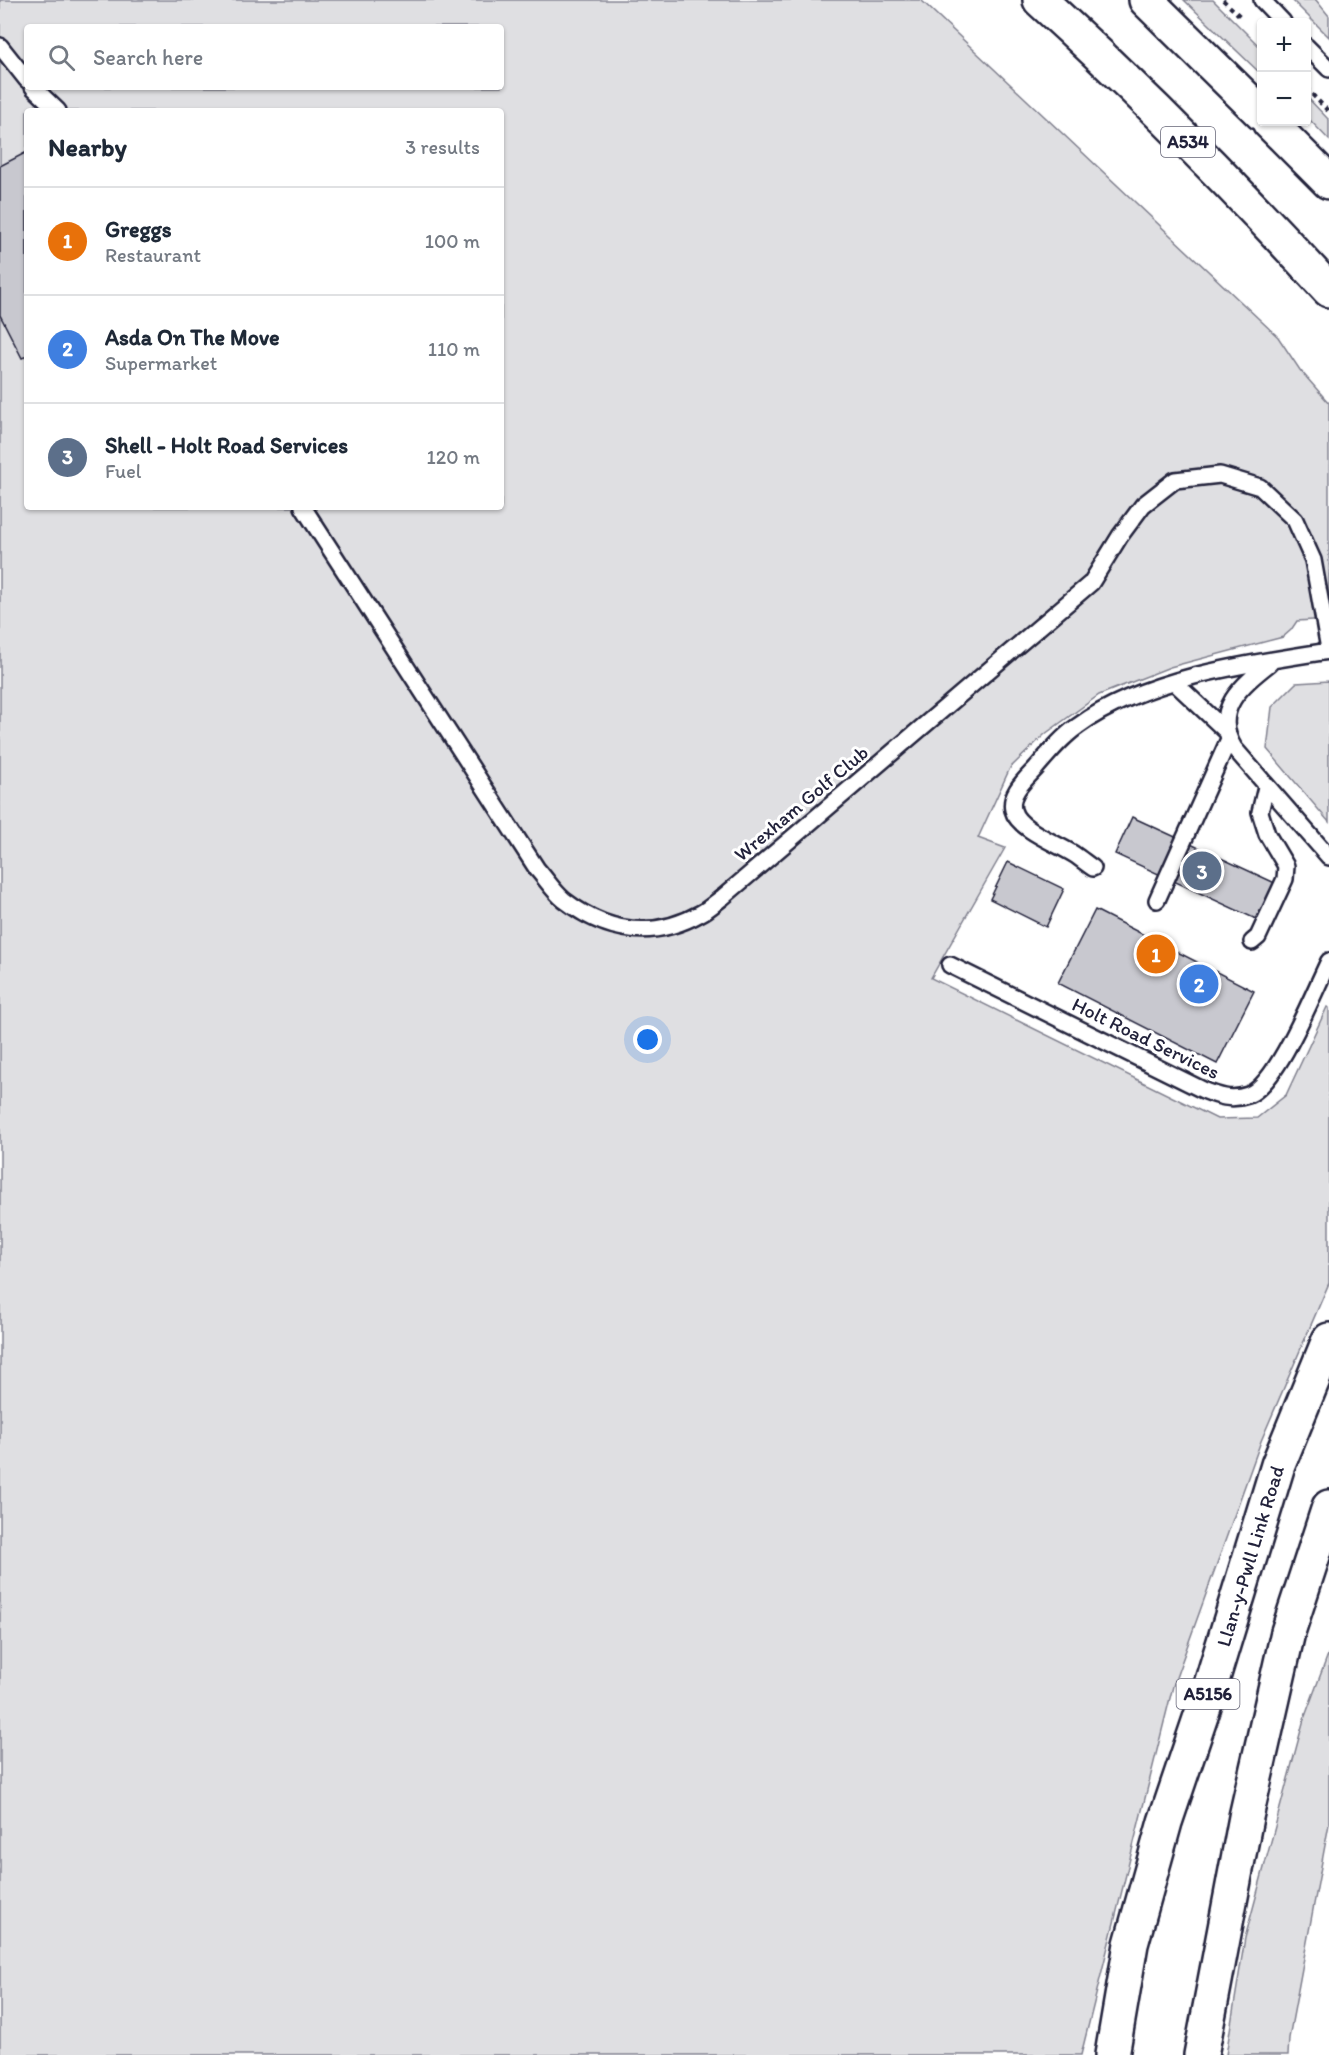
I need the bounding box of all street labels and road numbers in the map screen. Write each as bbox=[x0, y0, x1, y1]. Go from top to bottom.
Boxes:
road number: A534 bbox=[1161, 127, 1215, 157]
street label: Wrexham Golf Club bbox=[729, 740, 873, 866]
street label: Holt Road Services bbox=[1068, 992, 1224, 1084]
street label: Llan-y-Pwll Link Road bbox=[1211, 1462, 1289, 1649]
road number: A5156 bbox=[1176, 1679, 1240, 1709]

